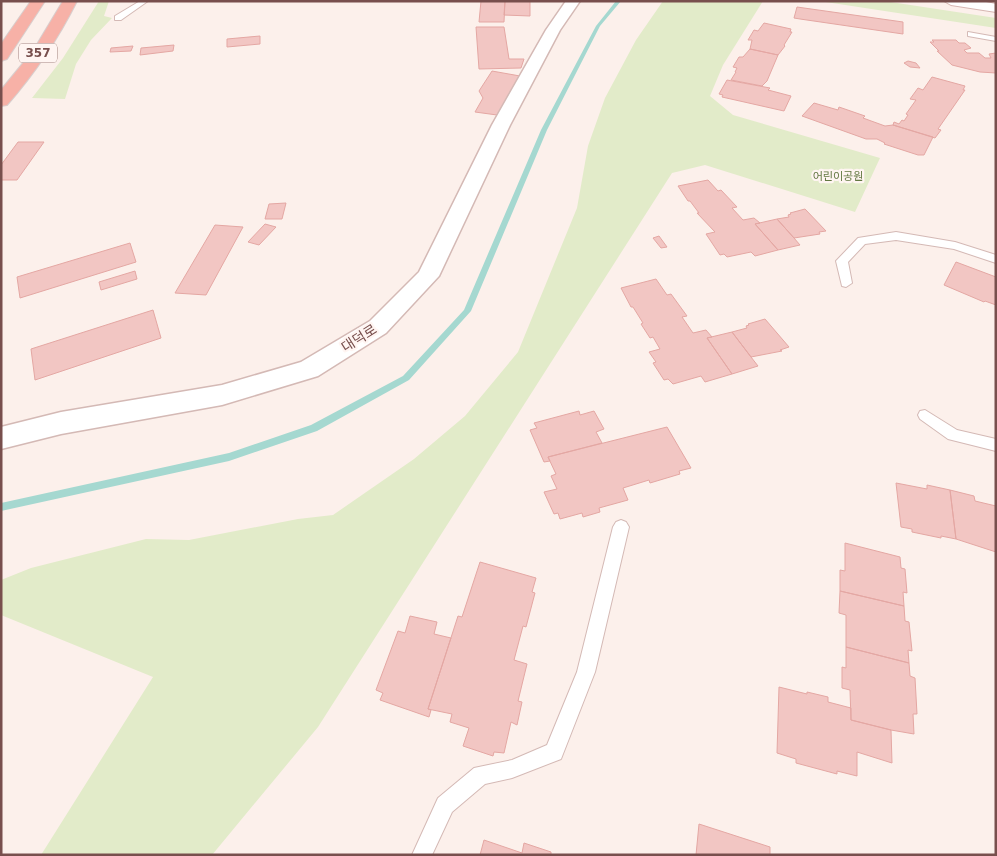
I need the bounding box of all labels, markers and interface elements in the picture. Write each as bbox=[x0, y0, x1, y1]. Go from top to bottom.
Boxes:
road number: 357 bbox=[19, 44, 57, 62]
park label: 어린이공원 bbox=[813, 170, 863, 183]
street label: 대덕로 bbox=[338, 321, 380, 355]

